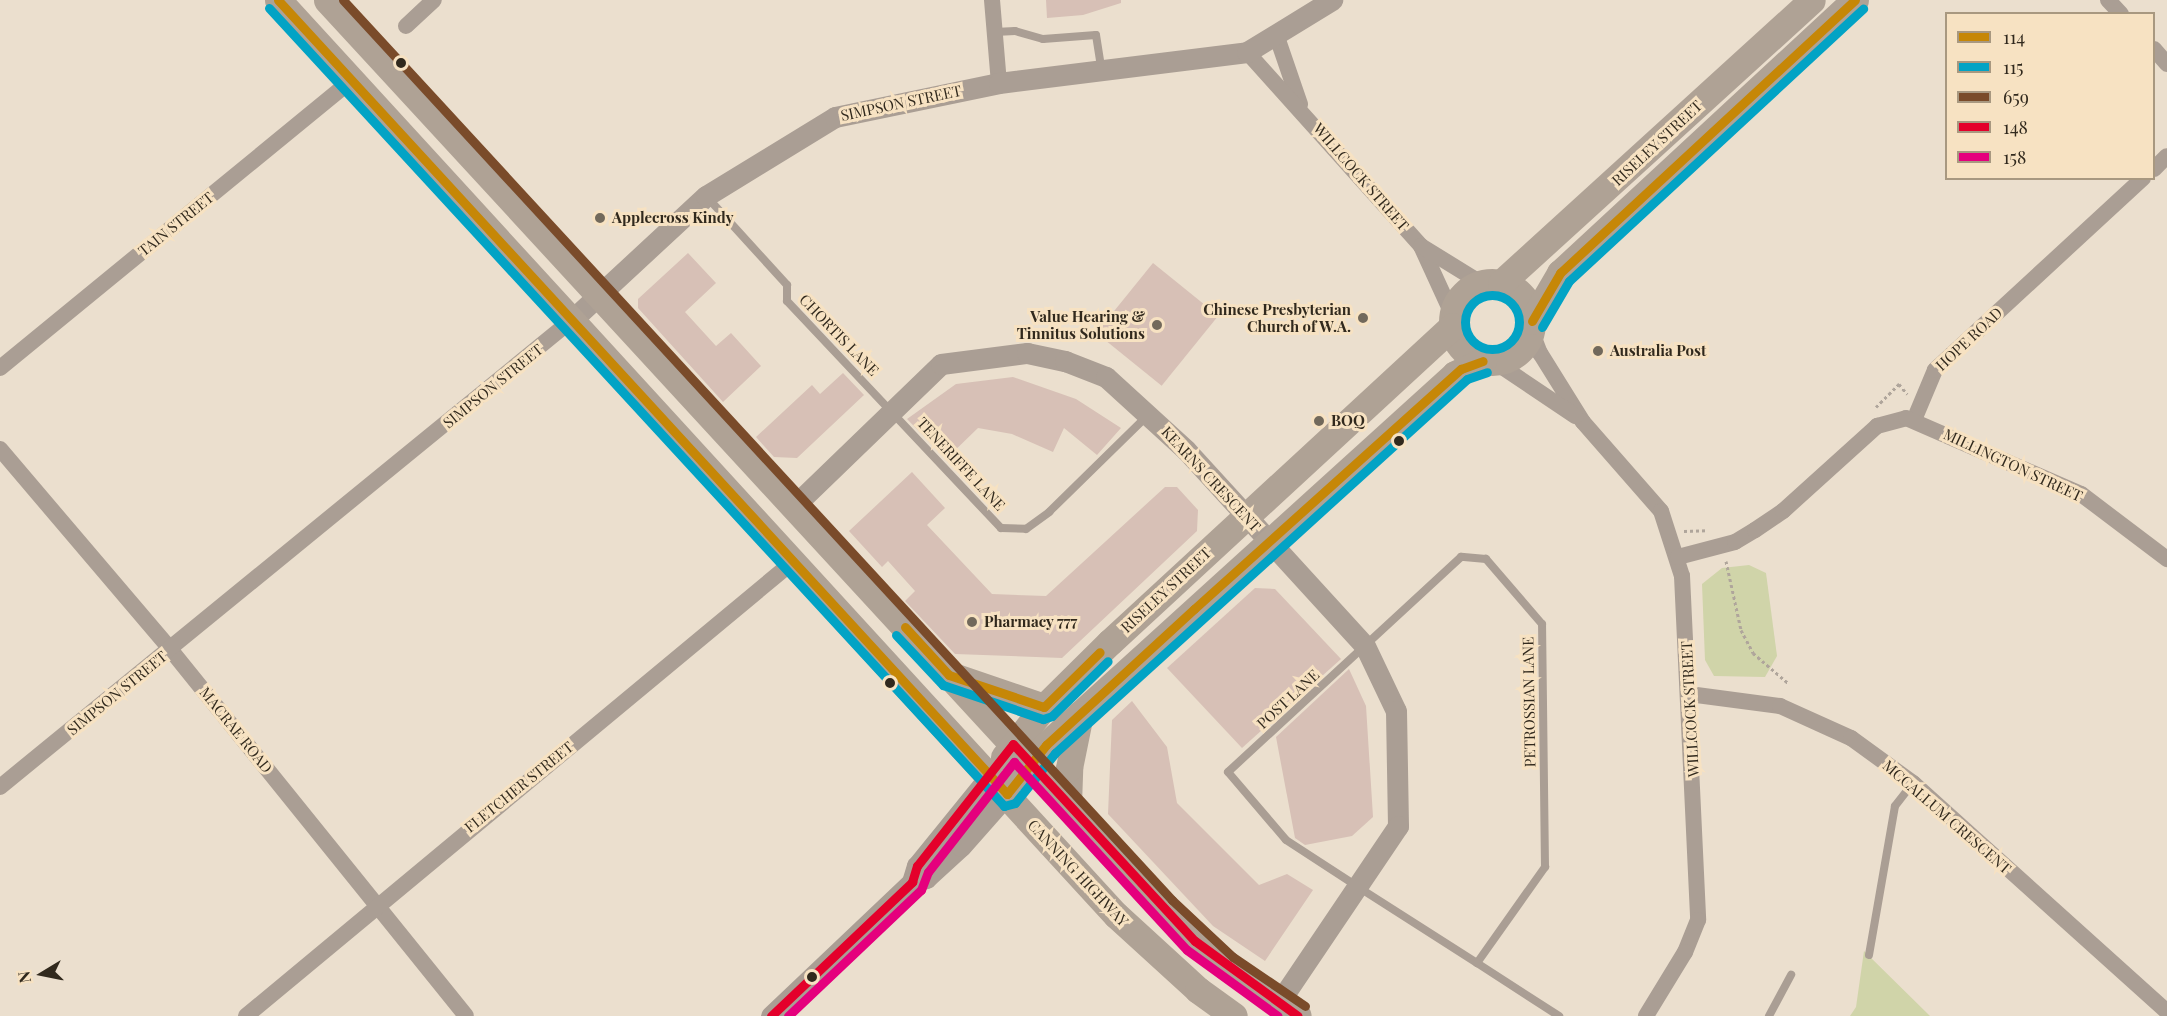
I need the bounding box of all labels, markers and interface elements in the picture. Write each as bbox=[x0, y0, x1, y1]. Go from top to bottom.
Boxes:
legend bbox=[1945, 12, 2155, 180]
text: 114 bbox=[2003, 25, 2025, 49]
text: 115 bbox=[2003, 55, 2024, 79]
unlabelled marker bbox=[395, 57, 407, 69]
street label: SIMPSON STREET bbox=[839, 81, 963, 125]
text: 659 bbox=[2003, 85, 2029, 109]
street label: RISELEY STREET bbox=[1608, 96, 1706, 190]
text: 148 bbox=[2003, 115, 2028, 139]
street label: WILLCOCK STREET bbox=[1309, 120, 1413, 234]
text: 158 bbox=[2003, 145, 2026, 169]
street label: TAIN STREET bbox=[135, 188, 217, 260]
place label: Applecross Kindy bbox=[612, 209, 734, 227]
marker: Applecross Kindy bbox=[593, 211, 607, 225]
street label: CHORTIS LANE bbox=[796, 291, 882, 379]
place label: Chinese Presbyterian Church of W.A. bbox=[1203, 300, 1351, 335]
street label: HOPE ROAD bbox=[1932, 304, 2006, 374]
place label: Value Hearing & Tinnitus Solutions bbox=[1017, 307, 1145, 342]
marker: Chinese Presbyterian Church of W.A. bbox=[1356, 311, 1370, 325]
marker: Value Hearing & Tinnitus Solutions bbox=[1150, 318, 1164, 332]
street label: SIMPSON STREET bbox=[439, 340, 547, 432]
place label: Australia Post bbox=[1610, 342, 1706, 360]
marker: Australia Post bbox=[1591, 344, 1605, 358]
place label: BOQ bbox=[1331, 412, 1365, 430]
street label: TENERIFFE LANE bbox=[913, 414, 1009, 514]
marker: BOQ bbox=[1312, 414, 1326, 428]
street label: KEARNS CRESCENT bbox=[1158, 423, 1264, 535]
street label: MILLINGTON STREET bbox=[1941, 425, 2085, 505]
unlabelled marker bbox=[1393, 435, 1405, 447]
street label: RISELEY STREET bbox=[1117, 543, 1215, 637]
place label: Pharmacy 777 bbox=[984, 613, 1078, 631]
marker: Pharmacy 777 bbox=[965, 615, 979, 629]
street label: PETROSSIAN LANE bbox=[1519, 637, 1539, 767]
street label: WILLCOCK STREET bbox=[1677, 640, 1703, 778]
street label: SIMPSON STREET bbox=[63, 647, 171, 739]
street label: POST LANE bbox=[1253, 666, 1323, 732]
unlabelled marker bbox=[884, 677, 896, 689]
street label: MACRAE ROAD bbox=[196, 684, 276, 776]
street label: FLETCHER STREET bbox=[461, 738, 577, 836]
street label: MCCALLUM CRESCENT bbox=[1879, 756, 2015, 878]
street label: CANNING HIGHWAY bbox=[1024, 816, 1132, 930]
north arrow bbox=[12, 944, 72, 1004]
text: N bbox=[12, 970, 35, 985]
unlabelled marker bbox=[806, 971, 818, 983]

